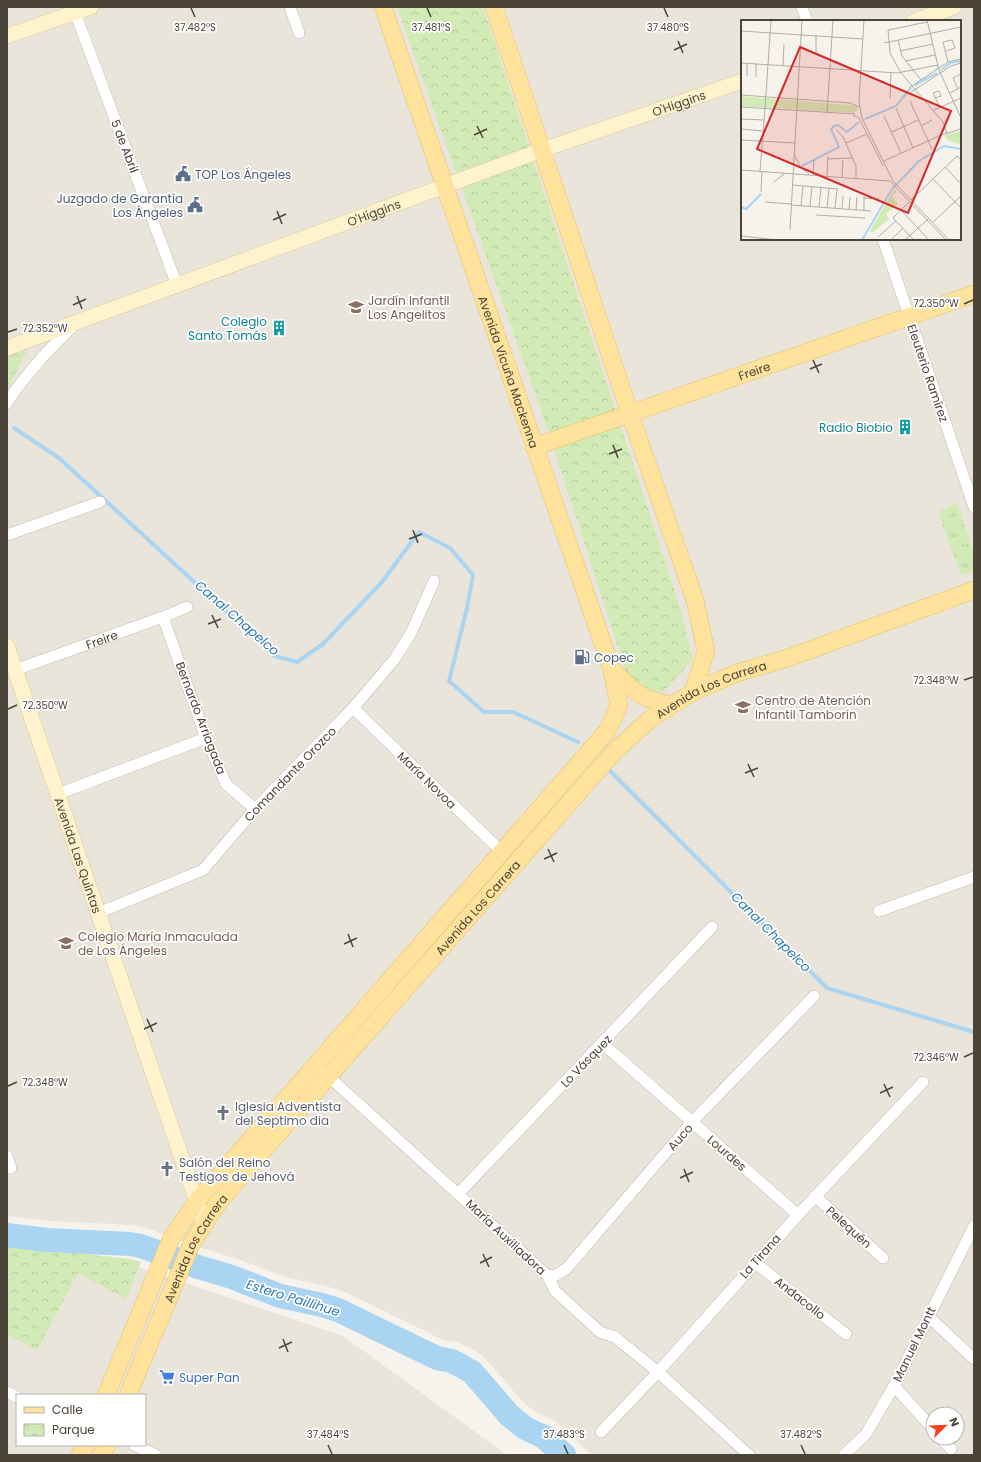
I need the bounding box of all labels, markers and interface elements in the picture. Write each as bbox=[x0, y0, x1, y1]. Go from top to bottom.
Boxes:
text: 37.482°S bbox=[174, 20, 216, 35]
text: 37.481°S bbox=[411, 20, 451, 35]
text: 37.480°S bbox=[647, 20, 689, 35]
inset map bbox=[741, 20, 961, 240]
street label: O'Higgins bbox=[649, 86, 708, 120]
street label: 5 de Abril bbox=[107, 117, 143, 175]
public building icon: TOP Los Ángeles bbox=[174, 165, 192, 183]
place label: TOP Los Ángeles bbox=[195, 166, 291, 183]
place label: Juzgado de Garantía Los Ángeles bbox=[56, 190, 183, 221]
street label: O'Higgins bbox=[345, 195, 403, 230]
public building icon: Juzgado de Garantía Los Ángeles bbox=[186, 196, 204, 214]
place label: Jardín Infantil Los Angelitos bbox=[368, 292, 450, 323]
street label: Avenida Vicuña Mackenna bbox=[475, 293, 543, 450]
text: 72.350°W bbox=[913, 296, 959, 311]
school or university icon: Jardín Infantil Los Angelitos bbox=[347, 298, 365, 316]
place label: Colegio Santo Tomás bbox=[188, 313, 267, 344]
building icon: Colegio Santo Tomás bbox=[270, 319, 288, 337]
text: 72.352°W bbox=[22, 321, 68, 336]
street label: Eleuterio Ramírez bbox=[903, 322, 953, 424]
street label: Freire bbox=[736, 357, 772, 384]
building icon: Radio Biobio bbox=[896, 418, 914, 436]
place label: Radio Biobio bbox=[819, 419, 893, 436]
water label: Canal Chapelco bbox=[191, 576, 283, 660]
street label: Freire bbox=[83, 625, 120, 653]
fuel station icon: Copec bbox=[573, 648, 591, 666]
place label: Copec bbox=[594, 649, 634, 666]
street label: Avenida Los Carrera bbox=[652, 656, 768, 722]
street label: Bernardo Arriagada bbox=[172, 659, 230, 777]
text: 72.348°W bbox=[913, 673, 959, 688]
place label: Centro de Atención Infantil Tamborín bbox=[755, 692, 871, 723]
text: 72.350°W bbox=[22, 698, 68, 713]
school or university icon: Centro de Atención Infantil Tamborín bbox=[734, 698, 752, 716]
street label: Comandante Orozco bbox=[240, 723, 340, 825]
street label: María Novoa bbox=[394, 748, 460, 812]
street label: Avenida Las Quintas bbox=[51, 795, 106, 916]
street label: Avenida Los Carrera bbox=[431, 856, 524, 958]
water label: Canal Chapelco bbox=[727, 888, 815, 976]
place label: Colegio María Inmaculada de Los Ángeles bbox=[78, 928, 238, 959]
school or university icon: Colegio María Inmaculada de Los Ángeles bbox=[57, 934, 75, 952]
street label: Lo Vásquez bbox=[557, 1031, 615, 1091]
text: 72.346°W bbox=[913, 1050, 959, 1065]
text: 72.348°W bbox=[22, 1075, 68, 1090]
place label: Iglesia Adventista del Septimo dia bbox=[235, 1098, 341, 1129]
church icon: Iglesia Adventista del Septimo dia bbox=[214, 1104, 232, 1122]
street label: Auco bbox=[664, 1120, 697, 1154]
street label: Lourdes bbox=[704, 1131, 750, 1175]
place label: Salón del Reino Testigos de Jehová bbox=[179, 1154, 295, 1185]
church icon: Salón del Reino Testigos de Jehová bbox=[158, 1160, 176, 1178]
street label: Avenida Los Carrera bbox=[159, 1190, 231, 1305]
street label: María Auxiliadora bbox=[462, 1195, 550, 1279]
street label: Pelequén bbox=[823, 1202, 875, 1252]
street label: La Tirana bbox=[736, 1230, 784, 1282]
street label: Andacollo bbox=[771, 1273, 829, 1324]
water label: Estero Paillihue bbox=[244, 1275, 342, 1321]
street label: Manuel Montt bbox=[888, 1303, 940, 1385]
supermarket icon: Super Pan bbox=[158, 1368, 176, 1386]
place label: Super Pan bbox=[179, 1369, 240, 1386]
legend bbox=[16, 1394, 146, 1446]
text: Calle bbox=[52, 1401, 83, 1418]
north arrow bbox=[925, 1406, 965, 1446]
text: N bbox=[945, 1415, 963, 1429]
text: Parque bbox=[52, 1421, 95, 1438]
text: 37.484°S bbox=[307, 1427, 349, 1442]
text: 37.483°S bbox=[543, 1427, 585, 1442]
text: 37.482°S bbox=[780, 1427, 822, 1442]

